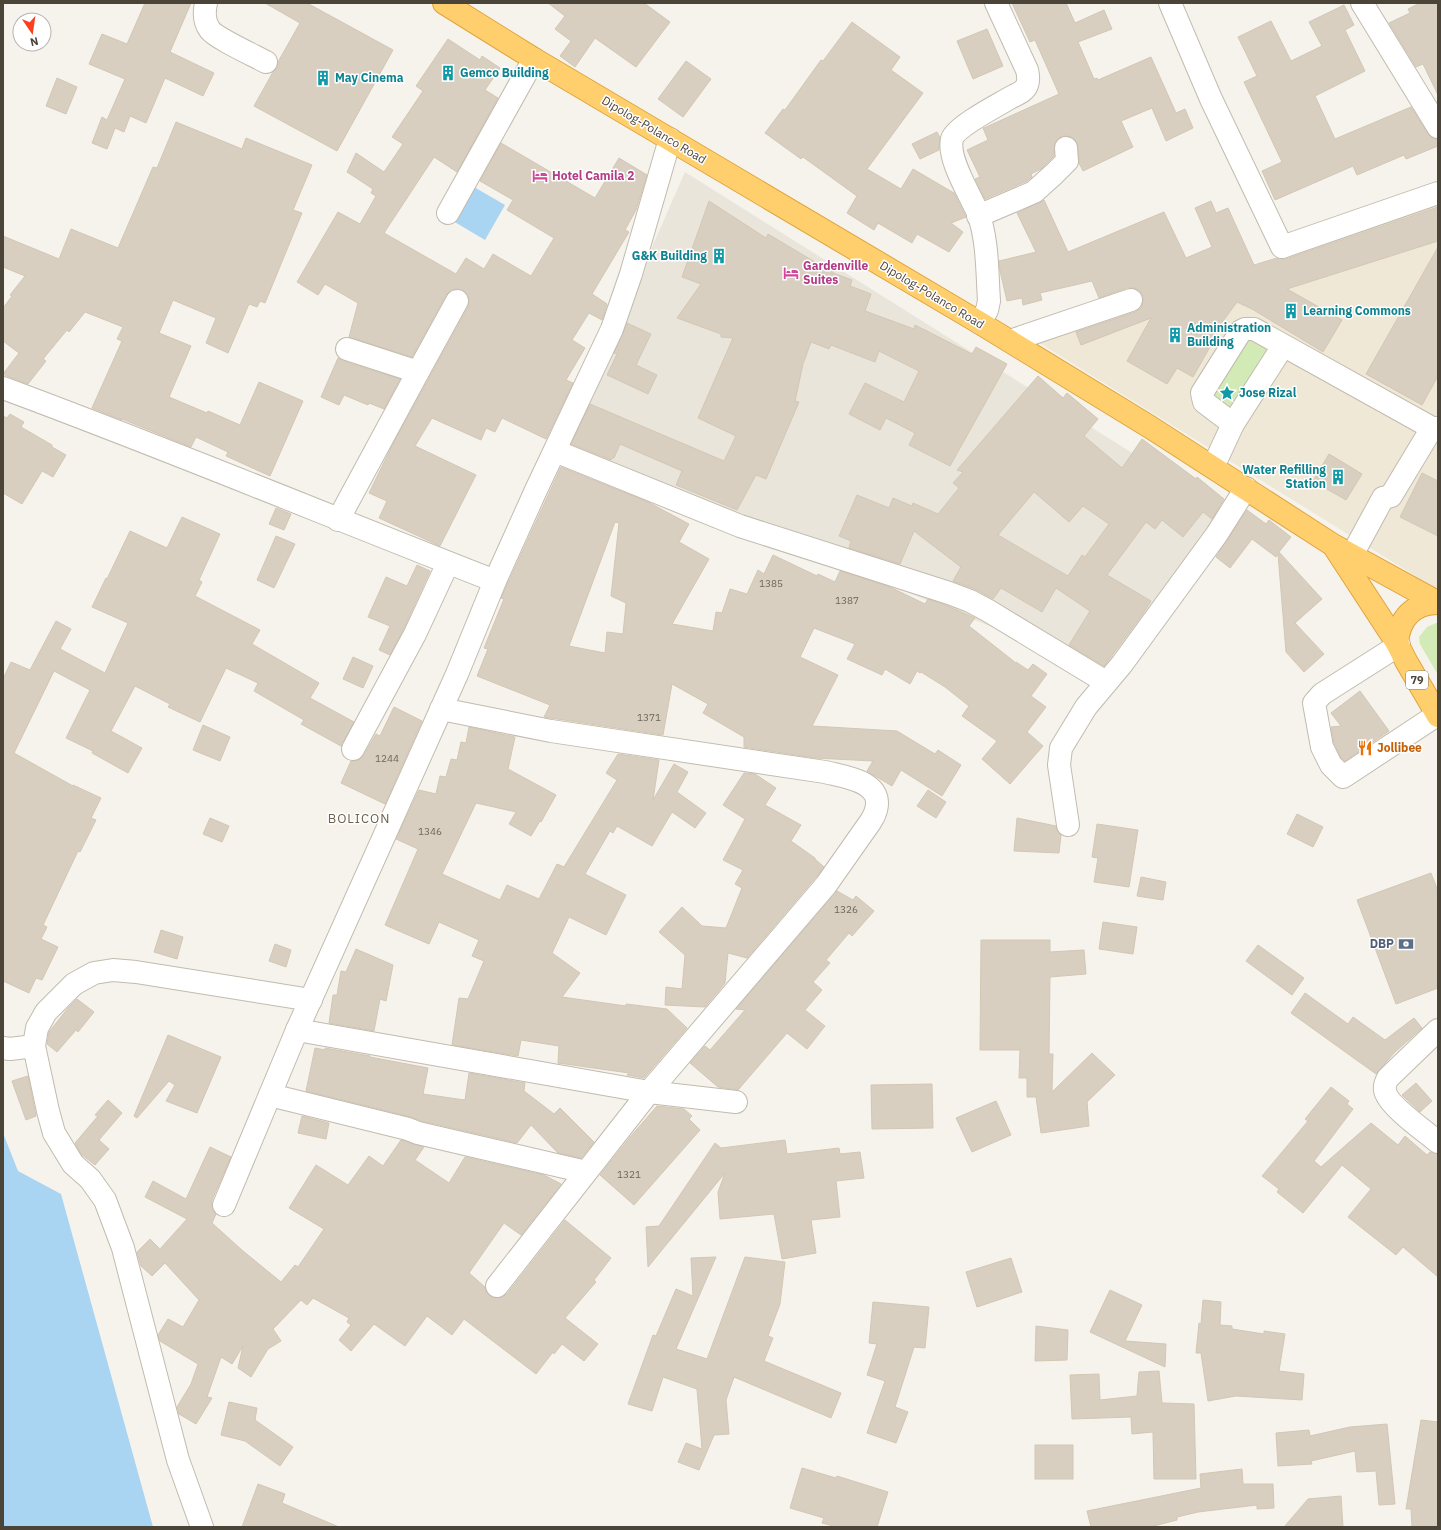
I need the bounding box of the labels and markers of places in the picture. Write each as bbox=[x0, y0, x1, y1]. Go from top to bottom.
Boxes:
building icon: Gemco Building bbox=[439, 64, 457, 82]
place label: Gemco Building bbox=[460, 65, 549, 80]
building icon: May Cinema bbox=[314, 69, 332, 87]
place label: May Cinema bbox=[335, 70, 404, 85]
hotel icon: Hotel Camila 2 bbox=[531, 167, 549, 185]
place label: Hotel Camila 2 bbox=[552, 168, 634, 183]
building icon: G&K Building bbox=[710, 247, 728, 265]
place label: G&K Building bbox=[632, 248, 707, 263]
place label: Gardenville Suites bbox=[803, 258, 868, 287]
hotel icon: Gardenville Suites bbox=[782, 264, 800, 282]
building icon: Learning Commons bbox=[1282, 302, 1300, 320]
place label: Learning Commons bbox=[1303, 303, 1411, 318]
place label: Administration Building bbox=[1187, 320, 1271, 349]
building icon: Administration Building bbox=[1166, 326, 1184, 344]
place icon: Jose Rizal bbox=[1218, 384, 1236, 402]
place label: Jose Rizal bbox=[1239, 385, 1297, 400]
place label: Water Refilling Station bbox=[1242, 462, 1326, 491]
building icon: Water Refilling Station bbox=[1329, 468, 1347, 486]
restaurant icon: Jollibee bbox=[1356, 739, 1374, 757]
place label: Jollibee bbox=[1377, 740, 1422, 755]
bank icon: DBP bbox=[1397, 935, 1415, 953]
place label: DBP bbox=[1370, 936, 1394, 951]

